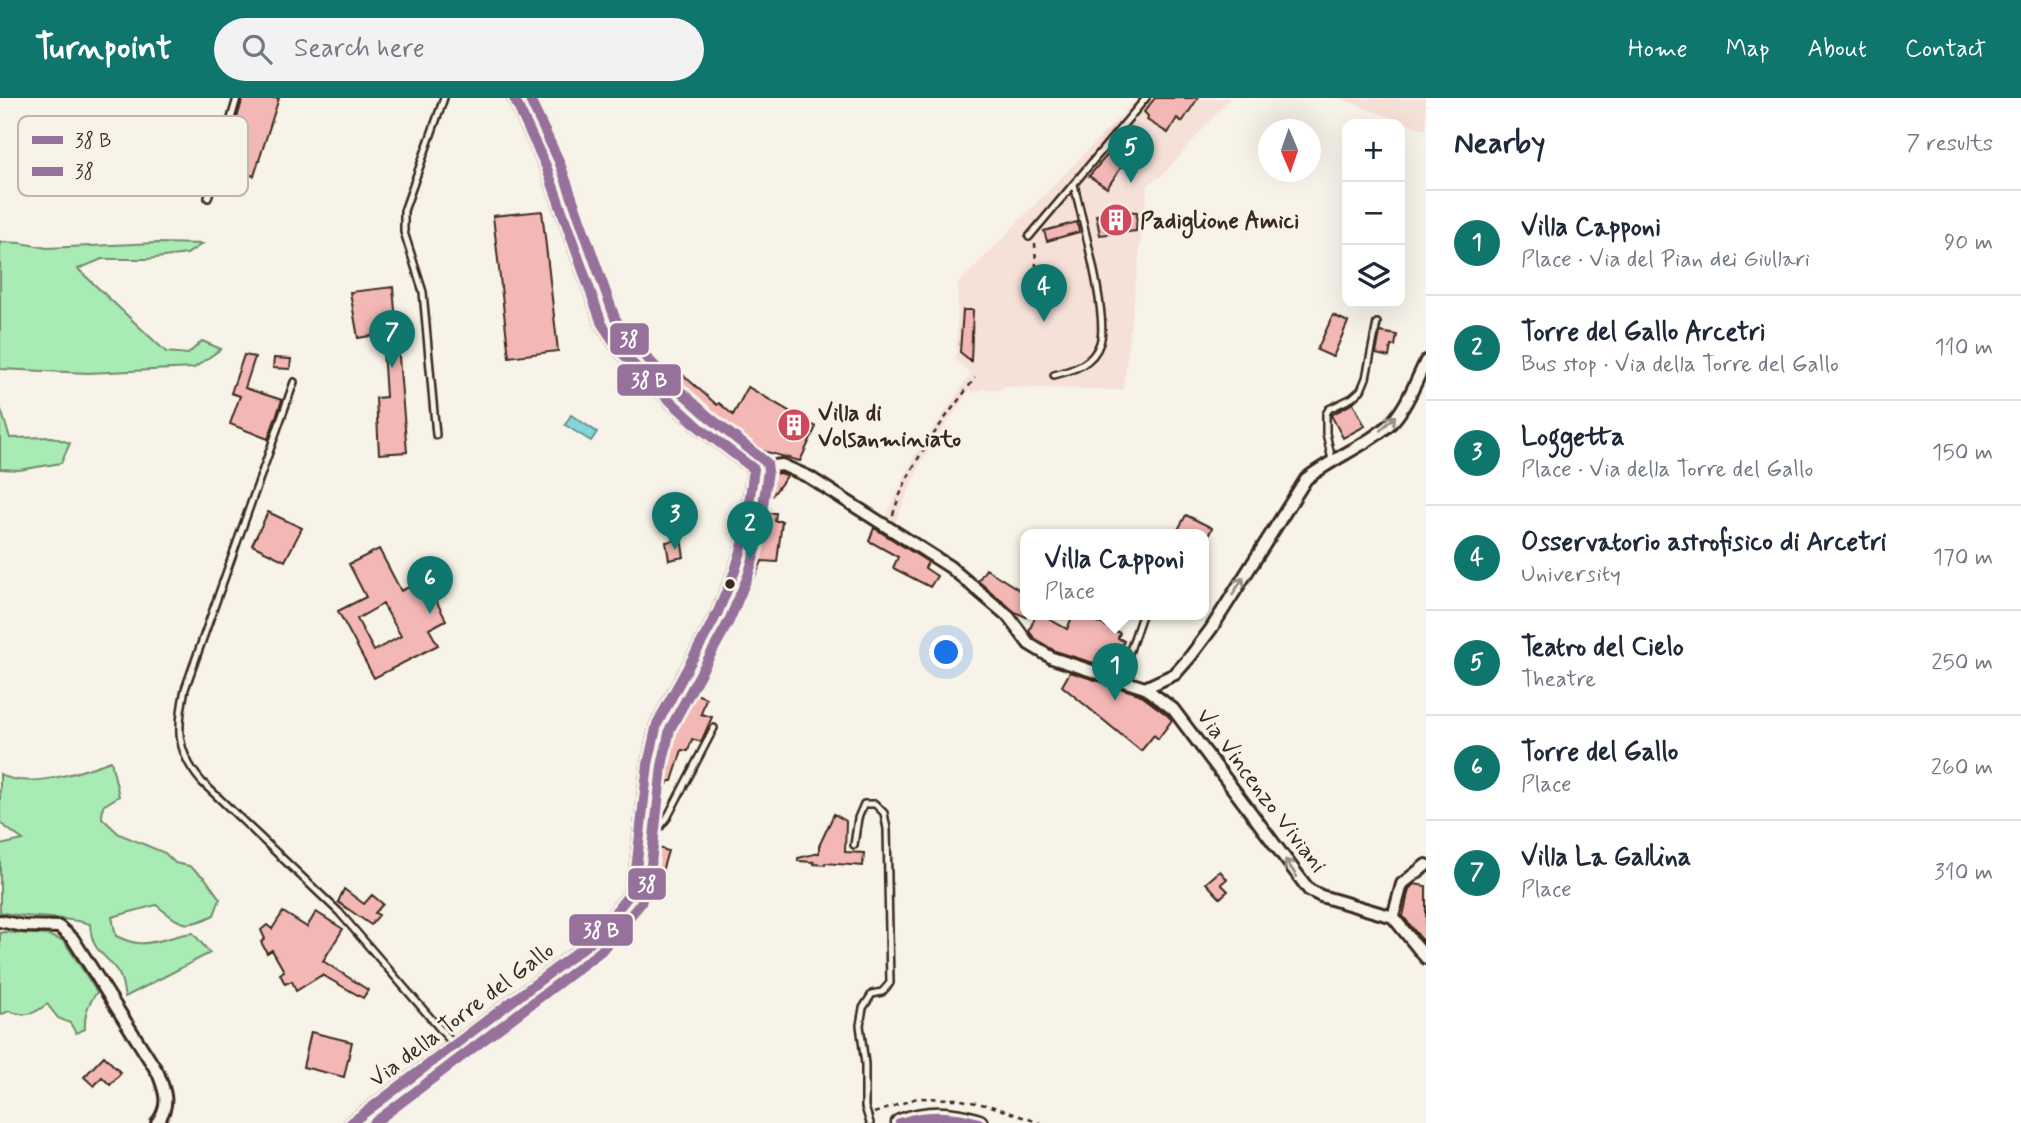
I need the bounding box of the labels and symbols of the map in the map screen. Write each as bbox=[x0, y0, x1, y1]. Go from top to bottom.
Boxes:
legend bbox=[18, 116, 248, 196]
north arrow bbox=[1258, 119, 1321, 182]
pin: 5 bbox=[1108, 125, 1154, 183]
text: 38 B bbox=[75, 129, 111, 154]
text: 38 bbox=[75, 160, 94, 185]
building icon: Padiglione Amici bbox=[1097, 201, 1135, 239]
place label: Padiglione Amici bbox=[1140, 207, 1299, 239]
pin: 4 bbox=[1021, 264, 1067, 322]
pin: 7 bbox=[369, 310, 415, 368]
line badge: 38 bbox=[609, 322, 650, 356]
text: 38 bbox=[619, 328, 639, 353]
line badge: 38 B bbox=[616, 363, 682, 397]
text: 38 B bbox=[631, 369, 667, 394]
place label: Villa di Volsanminiato bbox=[818, 399, 961, 455]
building icon: Villa di Volsanminiato bbox=[775, 406, 813, 444]
one-way arrow bbox=[1380, 415, 1397, 432]
pin: 3 bbox=[652, 492, 698, 550]
pin: 2 bbox=[727, 501, 773, 559]
pin: 6 bbox=[407, 556, 453, 614]
unlabelled marker bbox=[723, 577, 737, 591]
one-way arrow bbox=[1231, 577, 1245, 597]
your location bbox=[929, 635, 963, 669]
pin: 1 bbox=[1092, 643, 1138, 701]
street label: Via Vincenzo Viviani bbox=[1189, 703, 1332, 880]
one-way arrow bbox=[1284, 858, 1298, 878]
line badge: 38 bbox=[627, 867, 667, 901]
text: 38 bbox=[637, 873, 657, 898]
line badge: 38 B bbox=[568, 913, 634, 947]
text: 38 B bbox=[583, 919, 619, 944]
street label: Via della Torre del Gallo bbox=[364, 936, 561, 1095]

